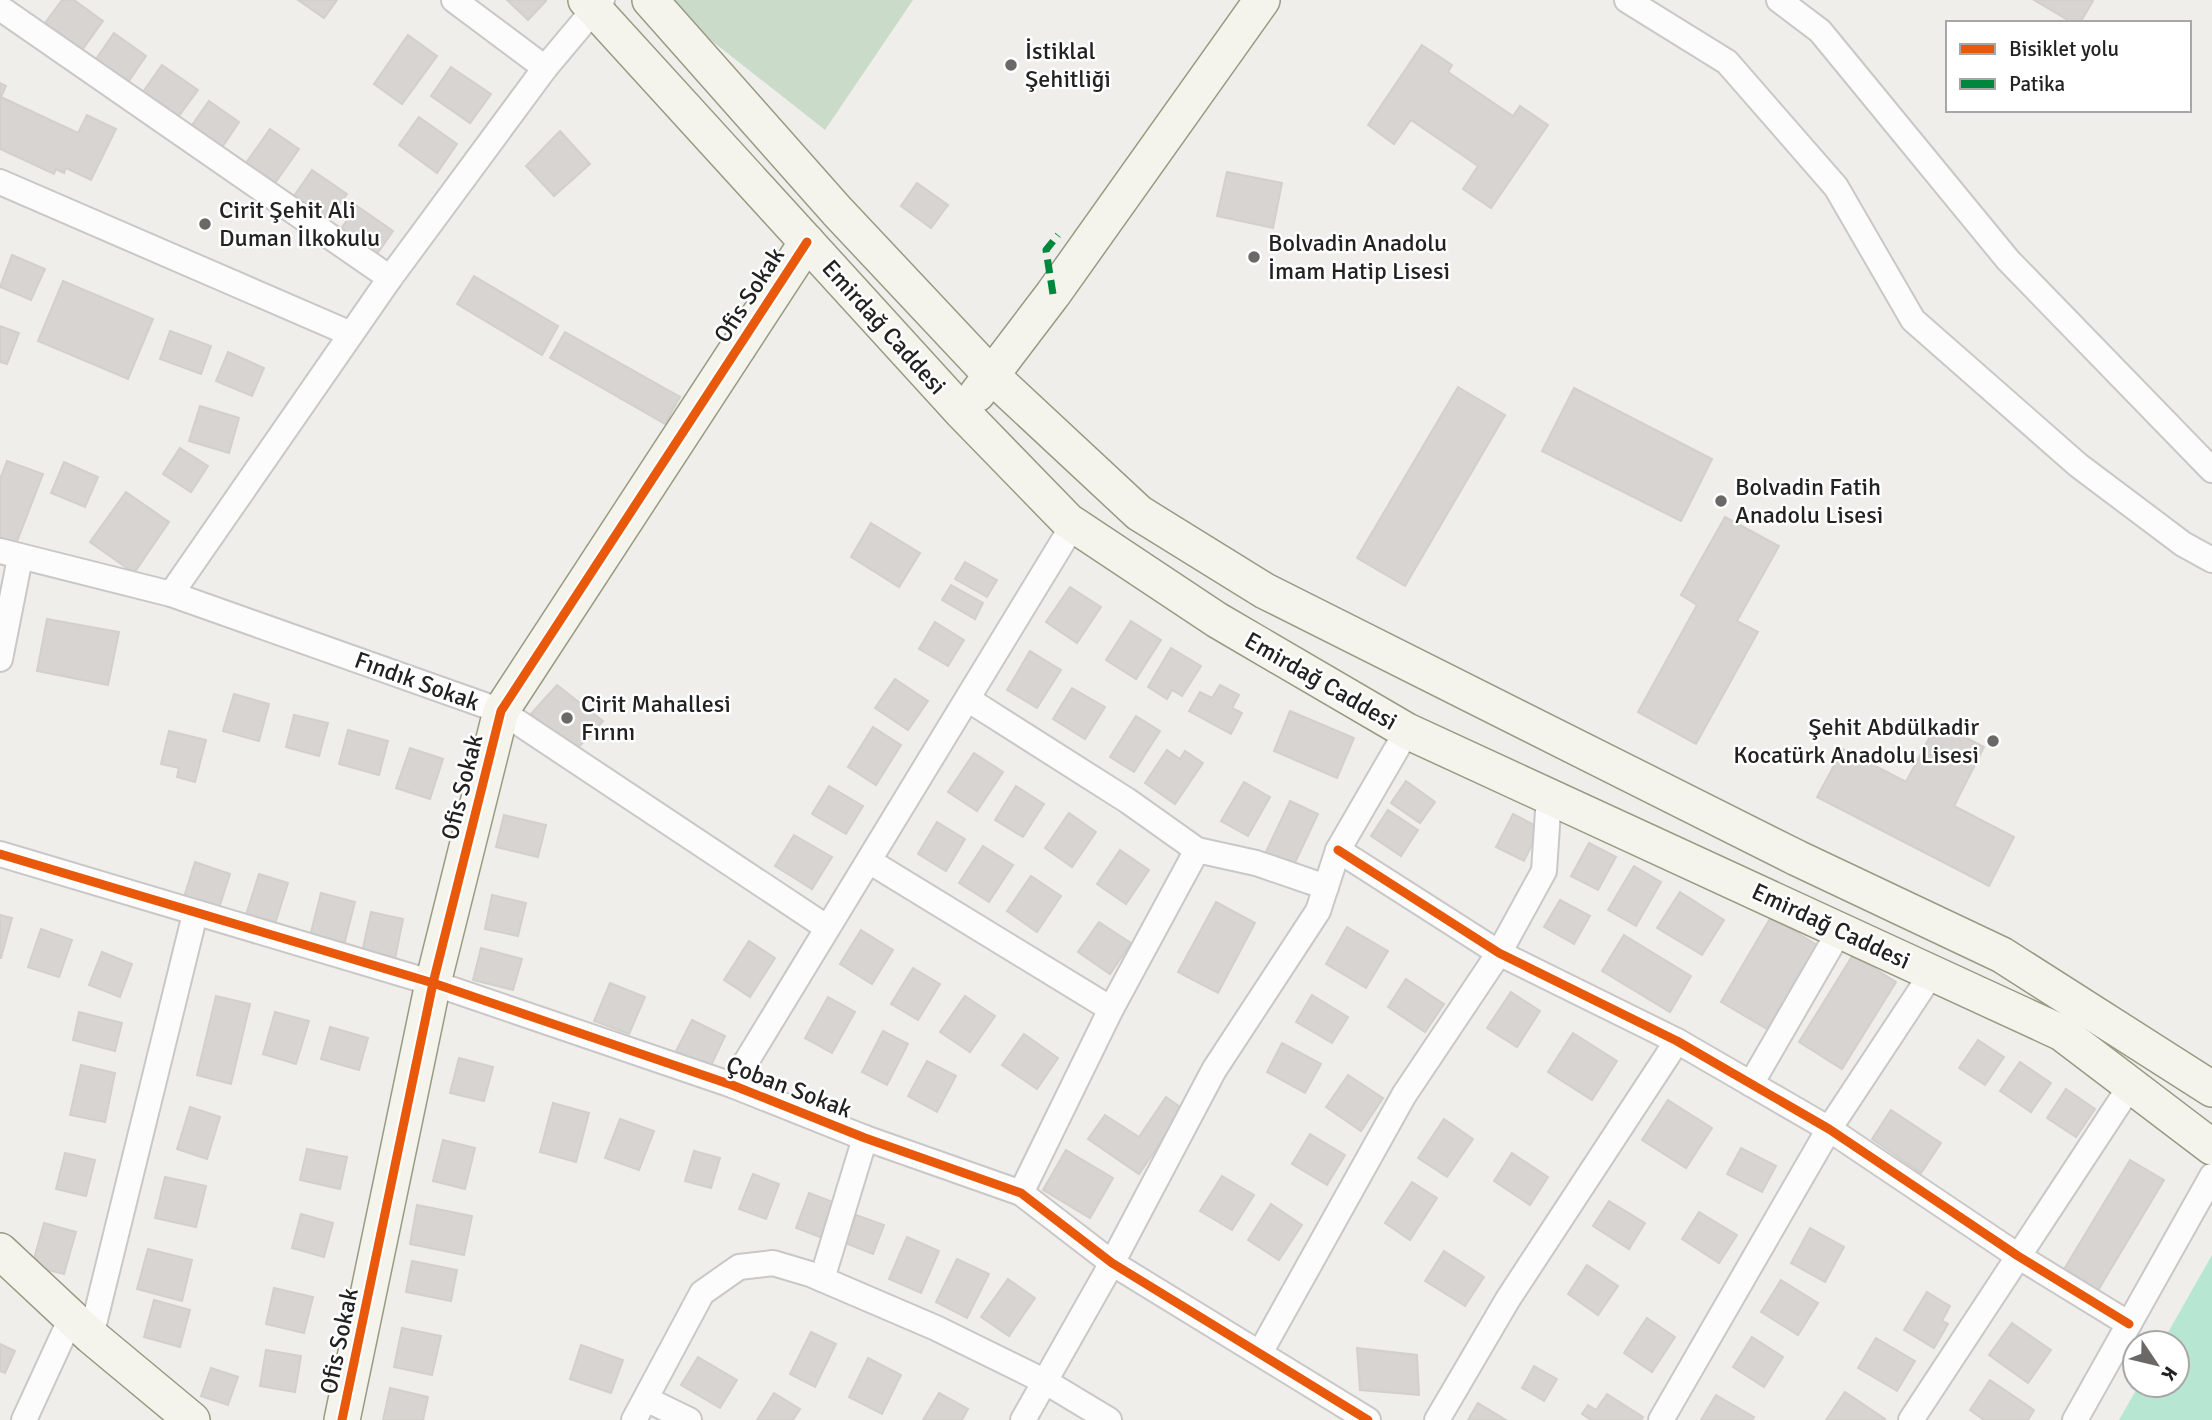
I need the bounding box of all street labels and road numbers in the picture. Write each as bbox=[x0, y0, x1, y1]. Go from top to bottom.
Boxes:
street label: Ofis Sokak bbox=[707, 242, 791, 348]
street label: Emirdağ Caddesi bbox=[815, 253, 953, 401]
street label: Emirdağ Caddesi bbox=[1239, 625, 1403, 737]
street label: Fındık Sokak bbox=[350, 645, 484, 717]
street label: Ofis Sokak bbox=[434, 731, 490, 843]
street label: Emirdağ Caddesi bbox=[1747, 876, 1915, 976]
street label: Çoban Sokak bbox=[722, 1049, 856, 1125]
street label: Ofis Sokak bbox=[313, 1285, 365, 1397]

